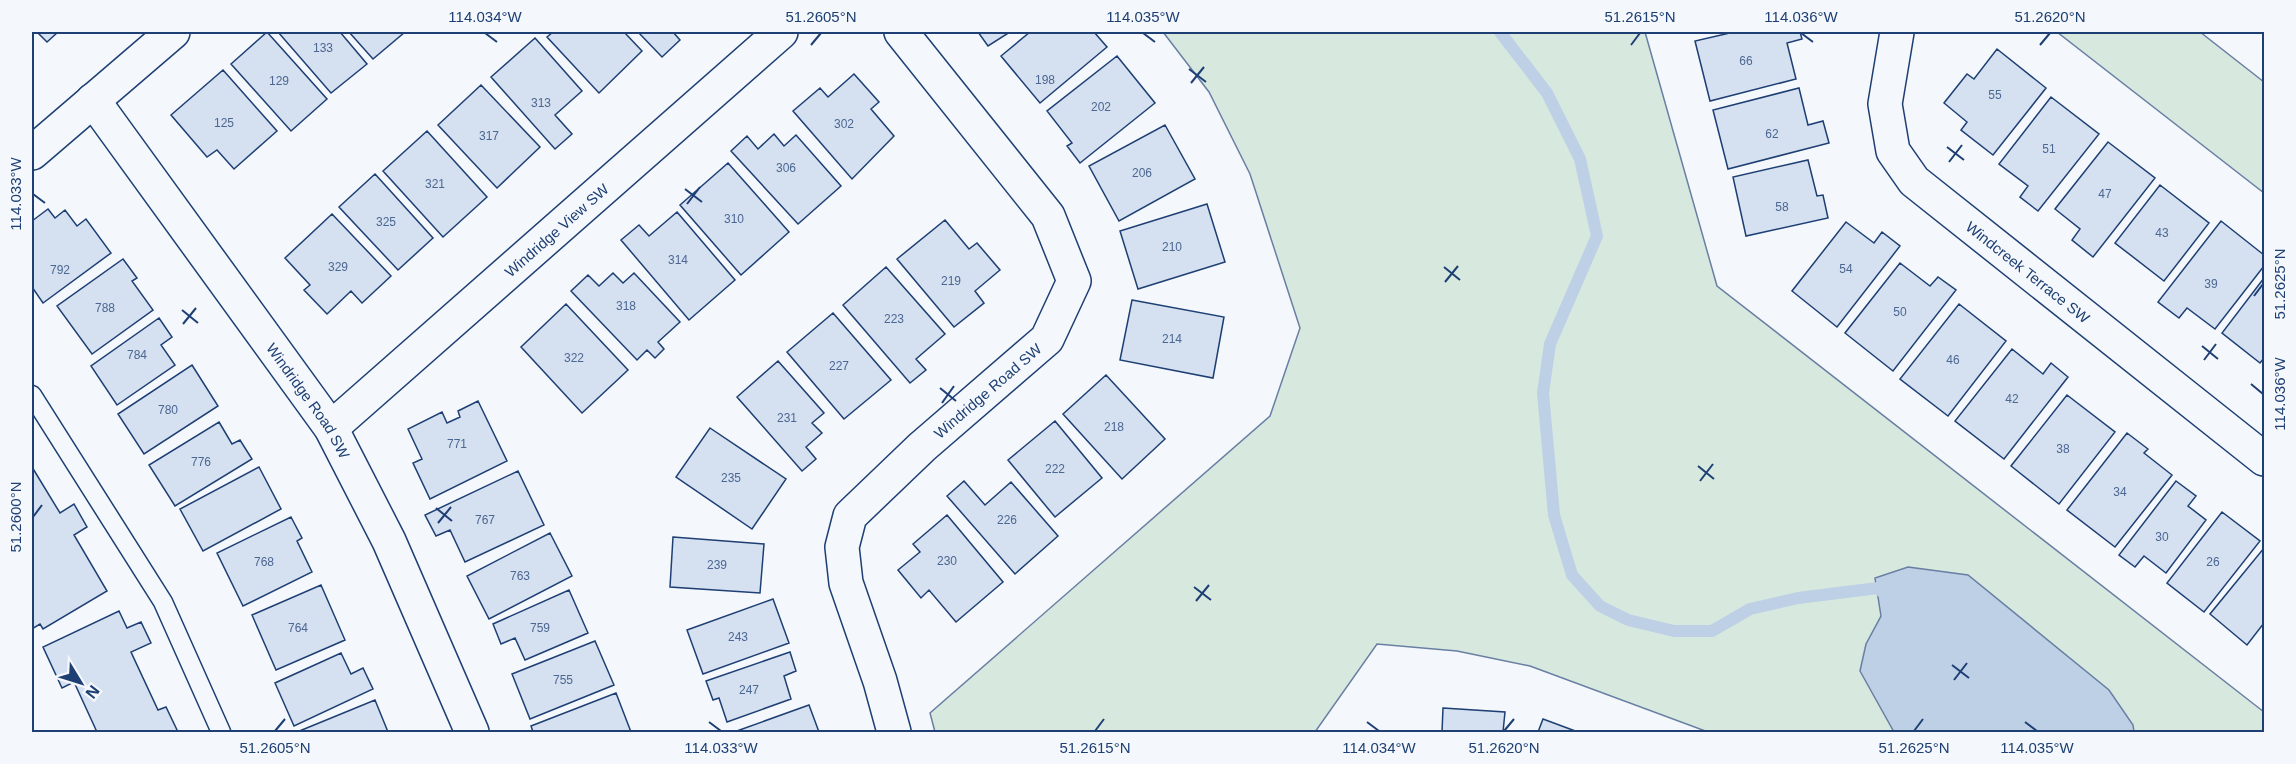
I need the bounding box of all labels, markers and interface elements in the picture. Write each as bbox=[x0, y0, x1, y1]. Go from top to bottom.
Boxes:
text: 114.034°W bbox=[448, 8, 522, 25]
text: 51.2605°N bbox=[785, 8, 857, 25]
text: 114.035°W bbox=[1106, 8, 1180, 25]
text: 51.2615°N bbox=[1604, 8, 1676, 25]
text: 114.036°W bbox=[1764, 8, 1838, 25]
text: 51.2620°N bbox=[2014, 8, 2086, 25]
house number: 133 bbox=[313, 41, 333, 55]
house number: 66 bbox=[1739, 54, 1753, 68]
house number: 198 bbox=[1035, 73, 1055, 87]
house number: 129 bbox=[269, 74, 289, 88]
house number: 55 bbox=[1988, 88, 2002, 102]
house number: 313 bbox=[531, 96, 551, 110]
house number: 202 bbox=[1091, 100, 1111, 114]
house number: 125 bbox=[214, 116, 234, 130]
house number: 302 bbox=[834, 117, 854, 131]
house number: 62 bbox=[1765, 127, 1779, 141]
house number: 317 bbox=[479, 129, 499, 143]
house number: 51 bbox=[2042, 142, 2056, 156]
text: 114.033°W bbox=[7, 157, 24, 231]
house number: 306 bbox=[776, 161, 796, 175]
house number: 206 bbox=[1132, 166, 1152, 180]
house number: 321 bbox=[425, 177, 445, 191]
street label: Windridge View SW bbox=[501, 179, 612, 280]
house number: 47 bbox=[2098, 187, 2112, 201]
house number: 58 bbox=[1775, 200, 1789, 214]
house number: 310 bbox=[724, 212, 744, 226]
house number: 325 bbox=[376, 215, 396, 229]
street label: Windcreek Terrace SW bbox=[1963, 217, 2094, 326]
house number: 43 bbox=[2155, 226, 2169, 240]
house number: 210 bbox=[1162, 240, 1182, 254]
text: 51.2625°N bbox=[2271, 248, 2288, 320]
house number: 314 bbox=[668, 253, 688, 267]
house number: 329 bbox=[328, 260, 348, 274]
house number: 54 bbox=[1839, 262, 1853, 276]
house number: 792 bbox=[50, 263, 70, 277]
house number: 219 bbox=[941, 274, 961, 288]
house number: 39 bbox=[2204, 277, 2218, 291]
house number: 318 bbox=[616, 299, 636, 313]
house number: 788 bbox=[95, 301, 115, 315]
house number: 50 bbox=[1893, 305, 1907, 319]
house number: 223 bbox=[884, 312, 904, 326]
house number: 214 bbox=[1162, 332, 1182, 346]
street label: Windridge Road SW bbox=[263, 339, 354, 462]
street label: Windridge Road SW bbox=[930, 339, 1045, 441]
house number: 784 bbox=[127, 348, 147, 362]
house number: 322 bbox=[564, 351, 584, 365]
house number: 46 bbox=[1946, 353, 1960, 367]
text: 114.036°W bbox=[2271, 357, 2288, 431]
house number: 227 bbox=[829, 359, 849, 373]
house number: 42 bbox=[2005, 392, 2019, 406]
house number: 780 bbox=[158, 403, 178, 417]
house number: 231 bbox=[777, 411, 797, 425]
house number: 218 bbox=[1104, 420, 1124, 434]
house number: 771 bbox=[447, 437, 467, 451]
house number: 38 bbox=[2056, 442, 2070, 456]
house number: 776 bbox=[191, 455, 211, 469]
house number: 222 bbox=[1045, 462, 1065, 476]
house number: 235 bbox=[721, 471, 741, 485]
text: 51.2600°N bbox=[7, 481, 24, 553]
house number: 34 bbox=[2113, 485, 2127, 499]
house number: 767 bbox=[475, 513, 495, 527]
house number: 226 bbox=[997, 513, 1017, 527]
house number: 30 bbox=[2155, 530, 2169, 544]
house number: 230 bbox=[937, 554, 957, 568]
house number: 768 bbox=[254, 555, 274, 569]
house number: 26 bbox=[2206, 555, 2220, 569]
house number: 239 bbox=[707, 558, 727, 572]
house number: 763 bbox=[510, 569, 530, 583]
house number: 764 bbox=[288, 621, 308, 635]
house number: 759 bbox=[530, 621, 550, 635]
house number: 243 bbox=[728, 630, 748, 644]
north arrow bbox=[51, 653, 111, 713]
house number: 755 bbox=[553, 673, 573, 687]
text: N bbox=[82, 682, 103, 702]
house number: 247 bbox=[739, 683, 759, 697]
text: 51.2605°N bbox=[239, 739, 311, 756]
text: 114.033°W bbox=[684, 739, 758, 756]
text: 51.2615°N bbox=[1059, 739, 1131, 756]
text: 114.034°W bbox=[1342, 739, 1416, 756]
text: 51.2620°N bbox=[1468, 739, 1540, 756]
text: 51.2625°N bbox=[1878, 739, 1950, 756]
text: 114.035°W bbox=[2000, 739, 2074, 756]

